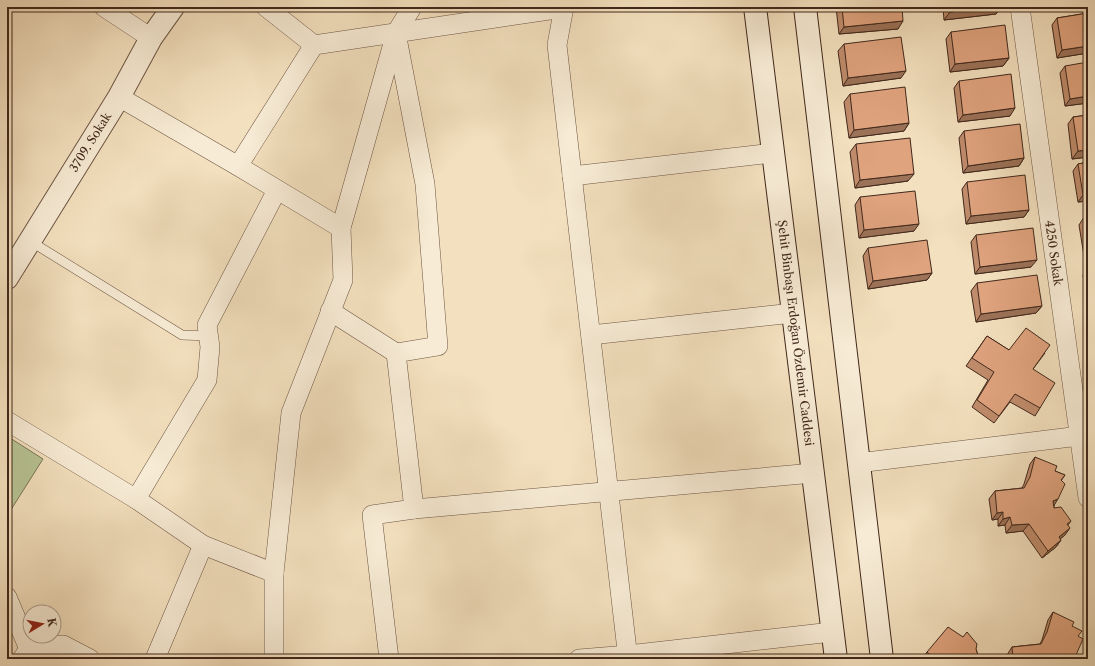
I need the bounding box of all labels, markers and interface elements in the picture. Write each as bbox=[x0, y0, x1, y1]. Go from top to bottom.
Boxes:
street label: 3709. Sokak bbox=[66, 109, 115, 175]
street label: Şehit Binbaşı Erdoğan Özdemir Caddesi bbox=[775, 219, 818, 447]
street label: 4250 Sokak bbox=[1042, 219, 1066, 288]
north arrow bbox=[22, 604, 62, 644]
text: K bbox=[44, 617, 60, 629]

